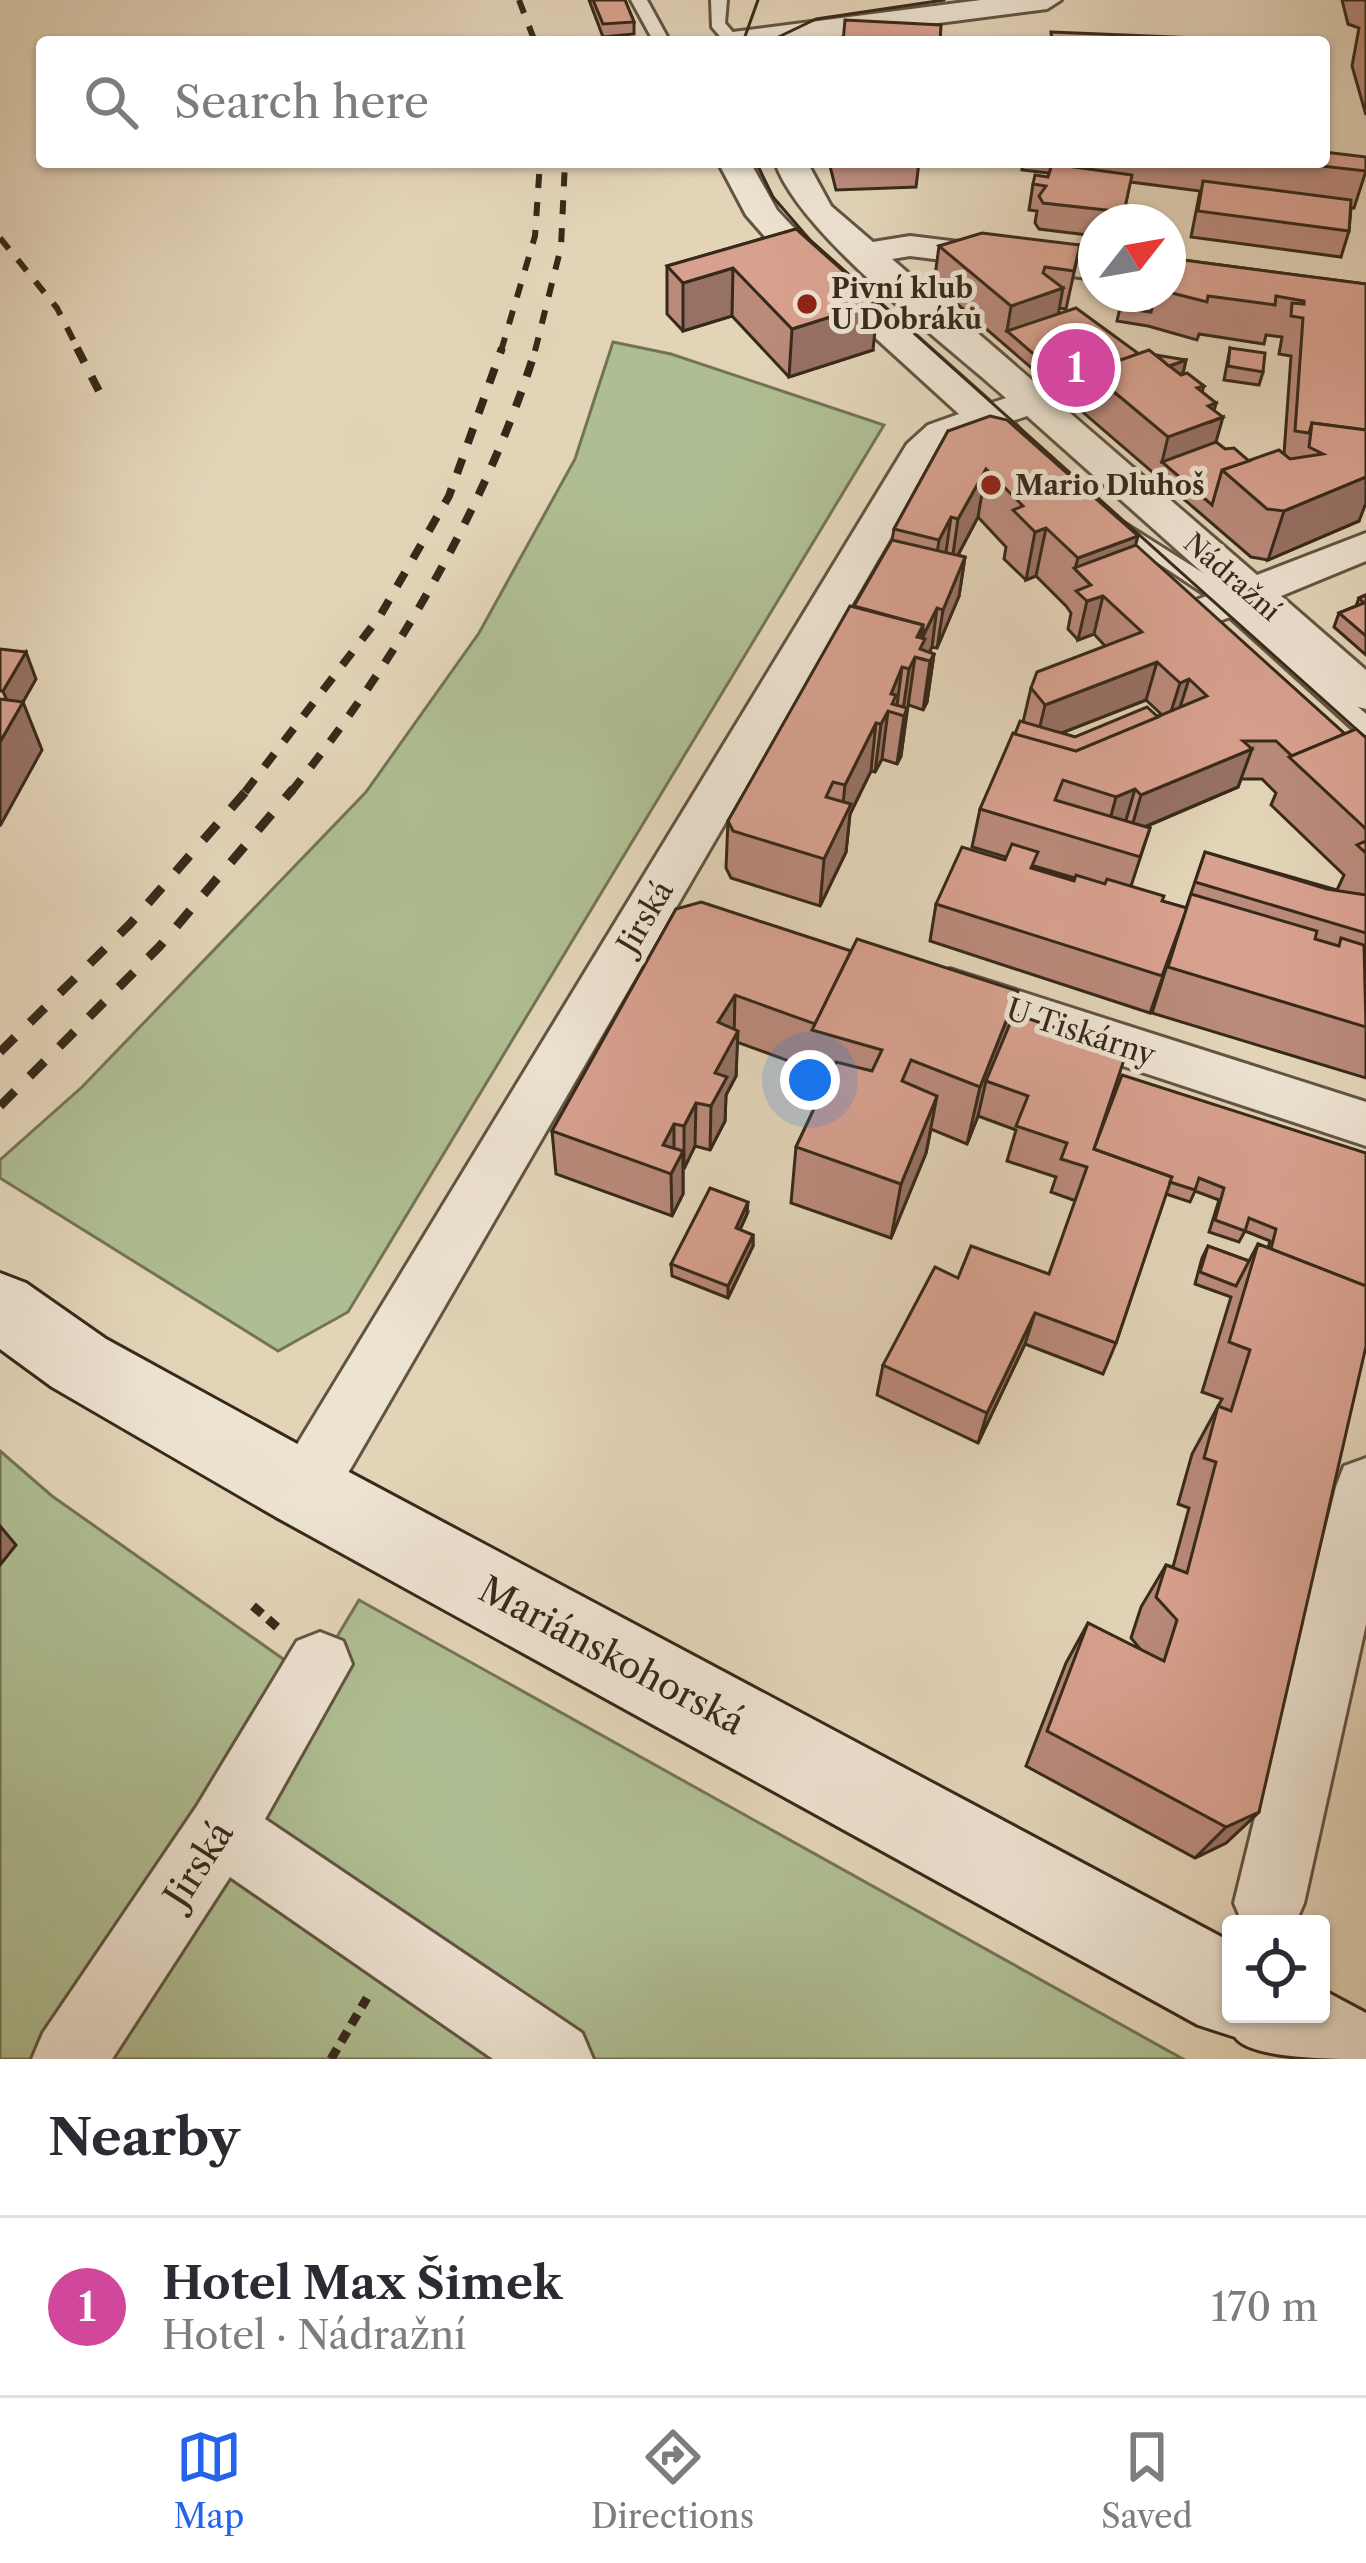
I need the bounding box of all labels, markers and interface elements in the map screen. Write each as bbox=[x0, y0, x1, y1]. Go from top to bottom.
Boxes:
search box bbox=[36, 36, 1330, 168]
icon: search bbox=[78, 69, 144, 135]
text: Search here bbox=[174, 74, 429, 130]
north arrow bbox=[1078, 204, 1186, 312]
place label: Pivní klub U Dobráků bbox=[831, 272, 982, 336]
marker: Pivní klub U Dobráků bbox=[794, 291, 820, 317]
pin: 1 bbox=[1037, 323, 1115, 413]
place label: Mario Dluhoš bbox=[1015, 469, 1205, 502]
marker: Mario Dluhoš bbox=[978, 472, 1004, 498]
street label: Nádražní bbox=[1177, 526, 1287, 628]
street label: Jirská bbox=[607, 874, 681, 963]
street label: U Tiskárny bbox=[1002, 991, 1160, 1074]
your location bbox=[780, 1050, 840, 1110]
street label: Mariánskohorská bbox=[472, 1566, 752, 1744]
street label: Jirská bbox=[151, 1813, 242, 1919]
map controls bbox=[1222, 1915, 1330, 2023]
button: locate bbox=[1222, 1915, 1330, 2023]
text: Nearby bbox=[48, 2106, 240, 2168]
text: Hotel Max Šimek bbox=[162, 2255, 562, 2311]
text: 1 bbox=[78, 2283, 96, 2331]
text: 170 m bbox=[1211, 2283, 1318, 2331]
text: Hotel · Nádražní bbox=[162, 2311, 466, 2359]
tab: Map bbox=[173, 2424, 244, 2537]
tab: Directions bbox=[591, 2424, 754, 2537]
tab: Saved bbox=[1101, 2424, 1193, 2537]

